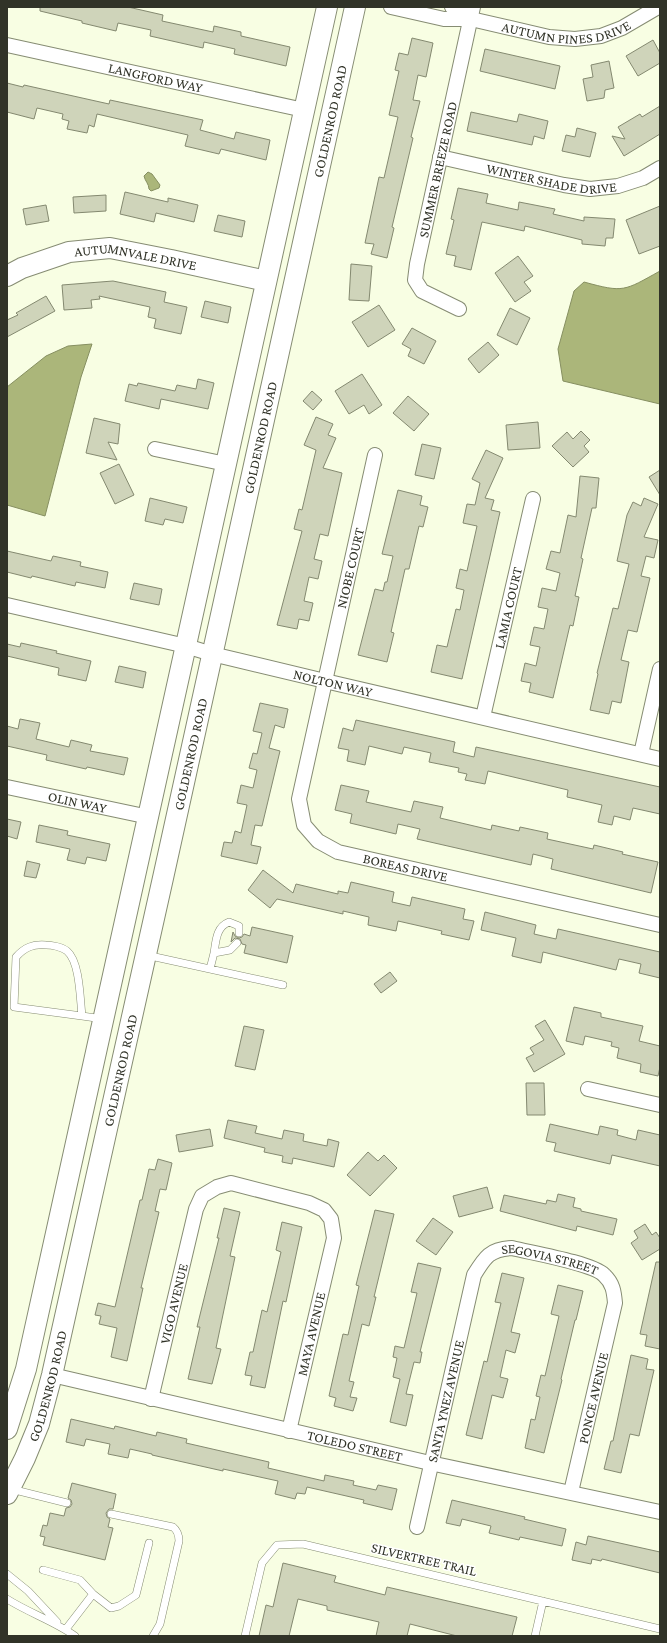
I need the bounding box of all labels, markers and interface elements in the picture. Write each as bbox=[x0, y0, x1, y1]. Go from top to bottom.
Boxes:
street label: AUTUMN PINES DRIVE bbox=[500, 17, 634, 47]
street label: LANGFORD WAY bbox=[107, 59, 205, 96]
street label: GOLDENROD ROAD bbox=[310, 63, 350, 179]
street label: SUMMER BREEZE ROAD bbox=[415, 100, 460, 239]
street label: WINTER SHADE DRIVE bbox=[485, 160, 618, 197]
street label: AUTUMNVALE DRIVE bbox=[74, 240, 199, 274]
street label: GOLDENROD ROAD bbox=[240, 380, 280, 495]
street label: NIOBE COURT bbox=[333, 526, 367, 610]
street label: LAMIA COURT bbox=[491, 565, 525, 650]
street label: NOLTON WAY bbox=[292, 666, 374, 700]
street label: GOLDENROD ROAD bbox=[170, 696, 210, 812]
street label: OLIN WAY bbox=[47, 788, 109, 816]
street label: BOREAS DRIVE bbox=[362, 850, 450, 885]
street label: GOLDENROD ROAD bbox=[100, 1013, 140, 1128]
street label: SEGOVIA STREET bbox=[500, 1240, 601, 1278]
street label: VIGO AVENUE bbox=[156, 1261, 191, 1346]
street label: MAYA AVENUE bbox=[294, 1290, 329, 1377]
street label: GOLDENROD ROAD bbox=[25, 1329, 70, 1444]
street label: SANTA YNEZ AVENUE bbox=[424, 1338, 467, 1464]
street label: PONCE AVENUE bbox=[575, 1350, 611, 1445]
street label: TOLEDO STREET bbox=[306, 1427, 405, 1464]
street label: SILVERTREE TRAIL bbox=[370, 1539, 478, 1579]

